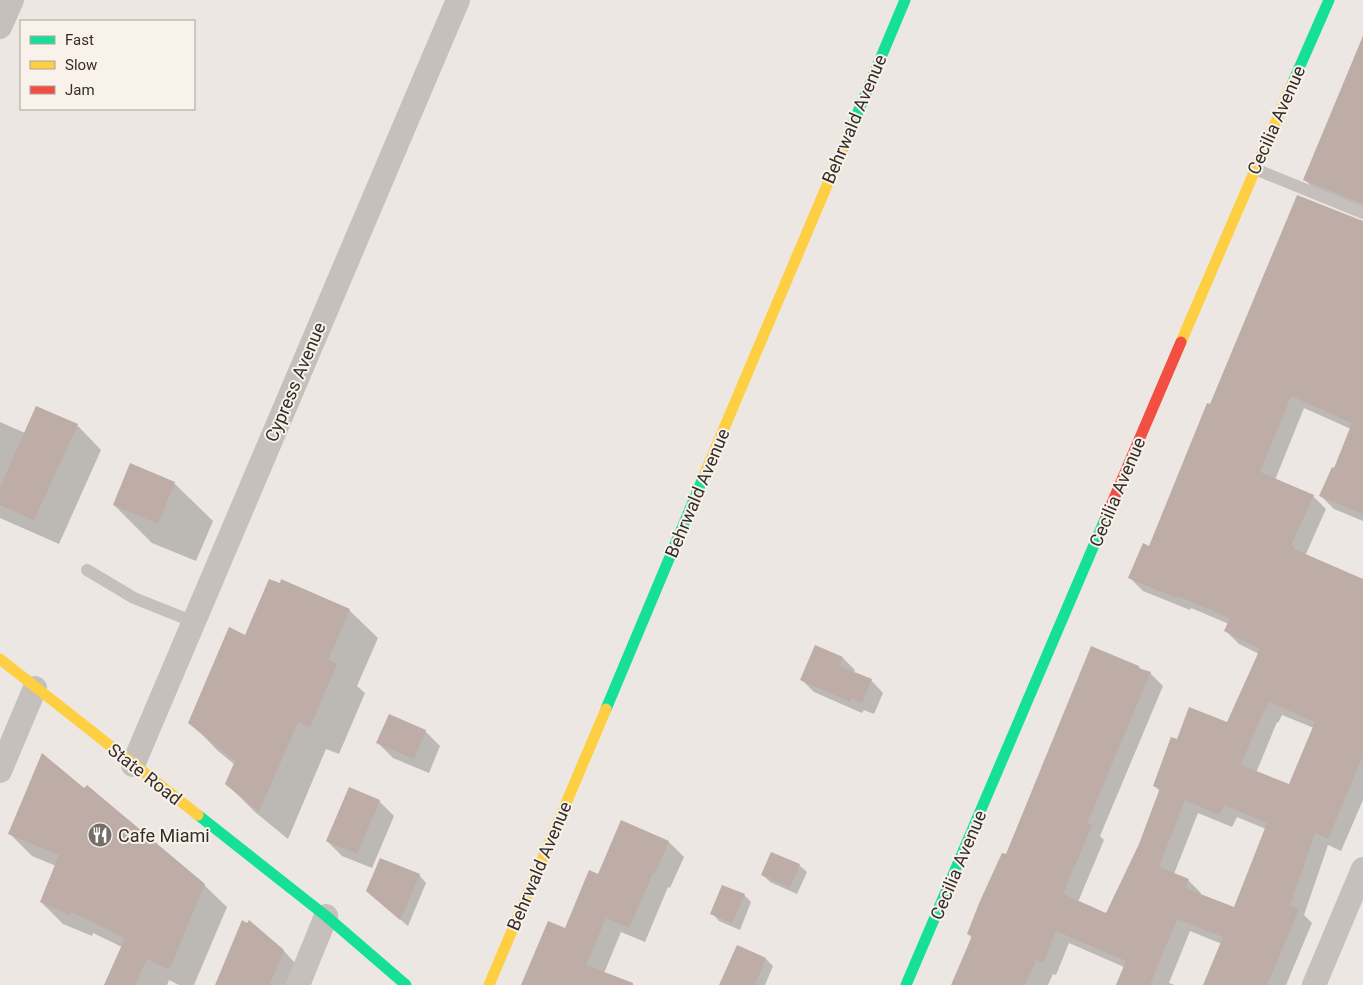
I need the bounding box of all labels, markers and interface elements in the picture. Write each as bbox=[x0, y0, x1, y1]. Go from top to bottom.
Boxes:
legend bbox=[20, 20, 195, 110]
text: Fast bbox=[65, 31, 94, 49]
street label: Behrwald Avenue bbox=[817, 51, 891, 187]
text: Slow bbox=[65, 56, 97, 74]
street label: Cecilia Avenue bbox=[1243, 62, 1309, 178]
text: Jam bbox=[65, 81, 95, 99]
street label: Cypress Avenue bbox=[260, 319, 330, 445]
street label: Behrwald Avenue bbox=[660, 425, 734, 561]
street label: Cecilia Avenue bbox=[1084, 434, 1150, 550]
street label: State Road bbox=[104, 739, 186, 809]
street label: Behrwald Avenue bbox=[502, 798, 576, 934]
street label: Cecilia Avenue bbox=[925, 807, 991, 923]
restaurant icon: Cafe Miami bbox=[87, 822, 113, 848]
place label: Cafe Miami bbox=[118, 825, 210, 846]

